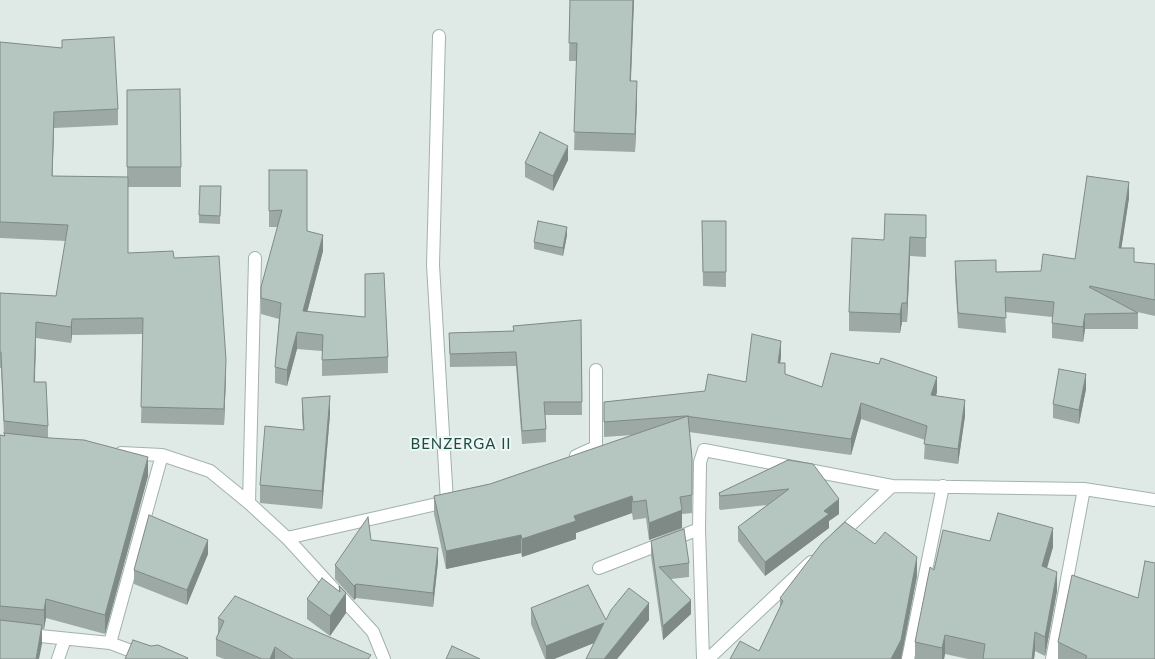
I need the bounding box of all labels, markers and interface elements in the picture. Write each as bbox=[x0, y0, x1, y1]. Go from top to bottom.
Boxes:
district label: BENZERGA II bbox=[410, 435, 512, 453]

